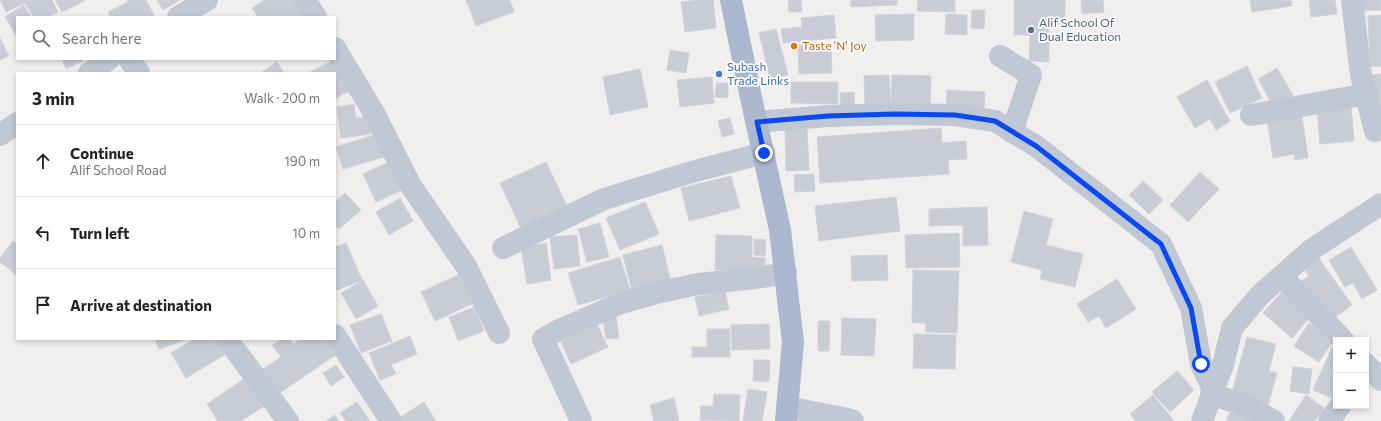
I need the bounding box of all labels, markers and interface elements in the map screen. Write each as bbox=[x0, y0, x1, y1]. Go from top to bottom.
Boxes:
place label: Alif School Of Dual Education bbox=[1039, 15, 1121, 43]
search box bbox=[16, 16, 336, 60]
marker: Alif School Of Dual Education bbox=[1026, 25, 1036, 35]
icon: search bbox=[30, 27, 52, 49]
text: Search here bbox=[62, 29, 141, 47]
place label: Taste 'N' Joy bbox=[802, 38, 867, 53]
marker: Taste 'N' Joy bbox=[789, 41, 799, 51]
place label: Subash Trade Links bbox=[727, 59, 789, 87]
marker: Subash Trade Links bbox=[714, 69, 724, 79]
text: 3 min bbox=[32, 88, 75, 109]
text: Walk · 200 m bbox=[244, 90, 320, 106]
text: Continue bbox=[70, 144, 134, 162]
route end bbox=[755, 144, 773, 162]
icon: ahead bbox=[32, 150, 54, 172]
text: 190 m bbox=[284, 153, 320, 169]
text: Alif School Road bbox=[70, 162, 166, 178]
icon: left bbox=[32, 222, 54, 244]
text: Turn left bbox=[70, 224, 129, 242]
text: 10 m bbox=[292, 225, 320, 241]
icon: arrive bbox=[32, 294, 54, 316]
text: Arrive at destination bbox=[70, 296, 212, 314]
map controls bbox=[1333, 337, 1369, 409]
button: + bbox=[1333, 337, 1369, 373]
route start bbox=[1192, 355, 1210, 373]
button: − bbox=[1333, 373, 1369, 409]

